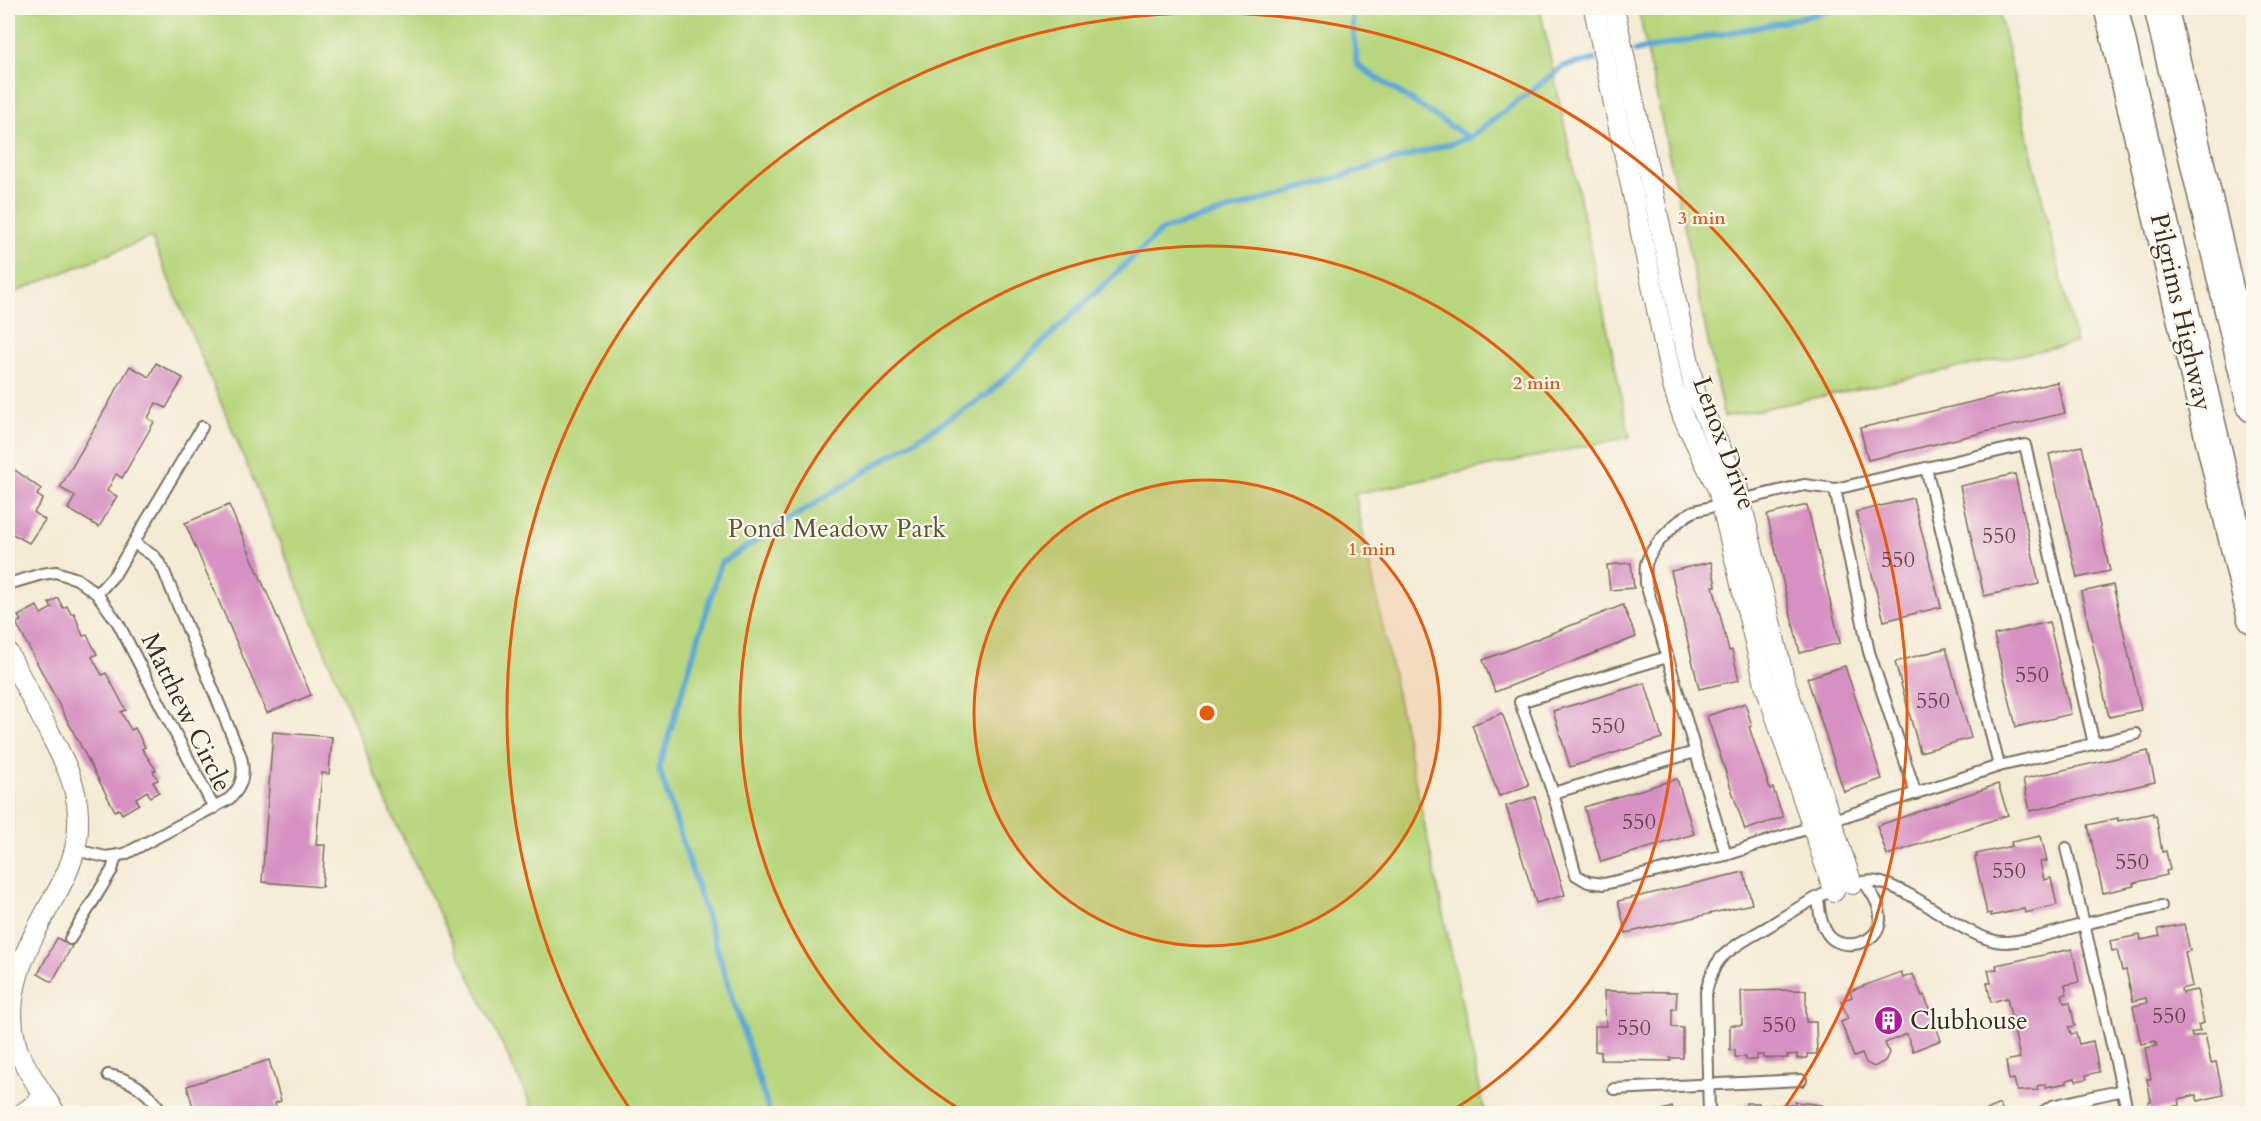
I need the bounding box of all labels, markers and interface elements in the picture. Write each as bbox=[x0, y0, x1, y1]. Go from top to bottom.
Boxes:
text: 3 min bbox=[1678, 206, 1726, 231]
street label: Pilgrims Highway bbox=[2142, 210, 2221, 415]
text: 2 min bbox=[1513, 371, 1561, 396]
street label: Lenox Drive bbox=[1684, 372, 1765, 515]
park label: Pond Meadow Park bbox=[728, 511, 946, 546]
house number: 550 bbox=[1982, 521, 2016, 551]
text: 1 min bbox=[1348, 537, 1396, 562]
house number: 550 bbox=[1881, 545, 1915, 575]
street label: Matthew Circle bbox=[133, 627, 240, 798]
house number: 550 bbox=[2015, 660, 2049, 690]
house number: 550 bbox=[1916, 686, 1950, 716]
centre of rings bbox=[1197, 703, 1217, 723]
house number: 550 bbox=[1591, 711, 1625, 741]
house number: 550 bbox=[1622, 807, 1656, 837]
house number: 550 bbox=[2115, 847, 2149, 877]
house number: 550 bbox=[1992, 856, 2026, 886]
house number: 550 bbox=[2152, 1001, 2186, 1031]
place label: Clubhouse bbox=[1910, 1003, 2028, 1038]
building icon: Clubhouse bbox=[1873, 1004, 1905, 1036]
house number: 550 bbox=[1762, 1010, 1796, 1040]
house number: 550 bbox=[1617, 1013, 1651, 1043]

